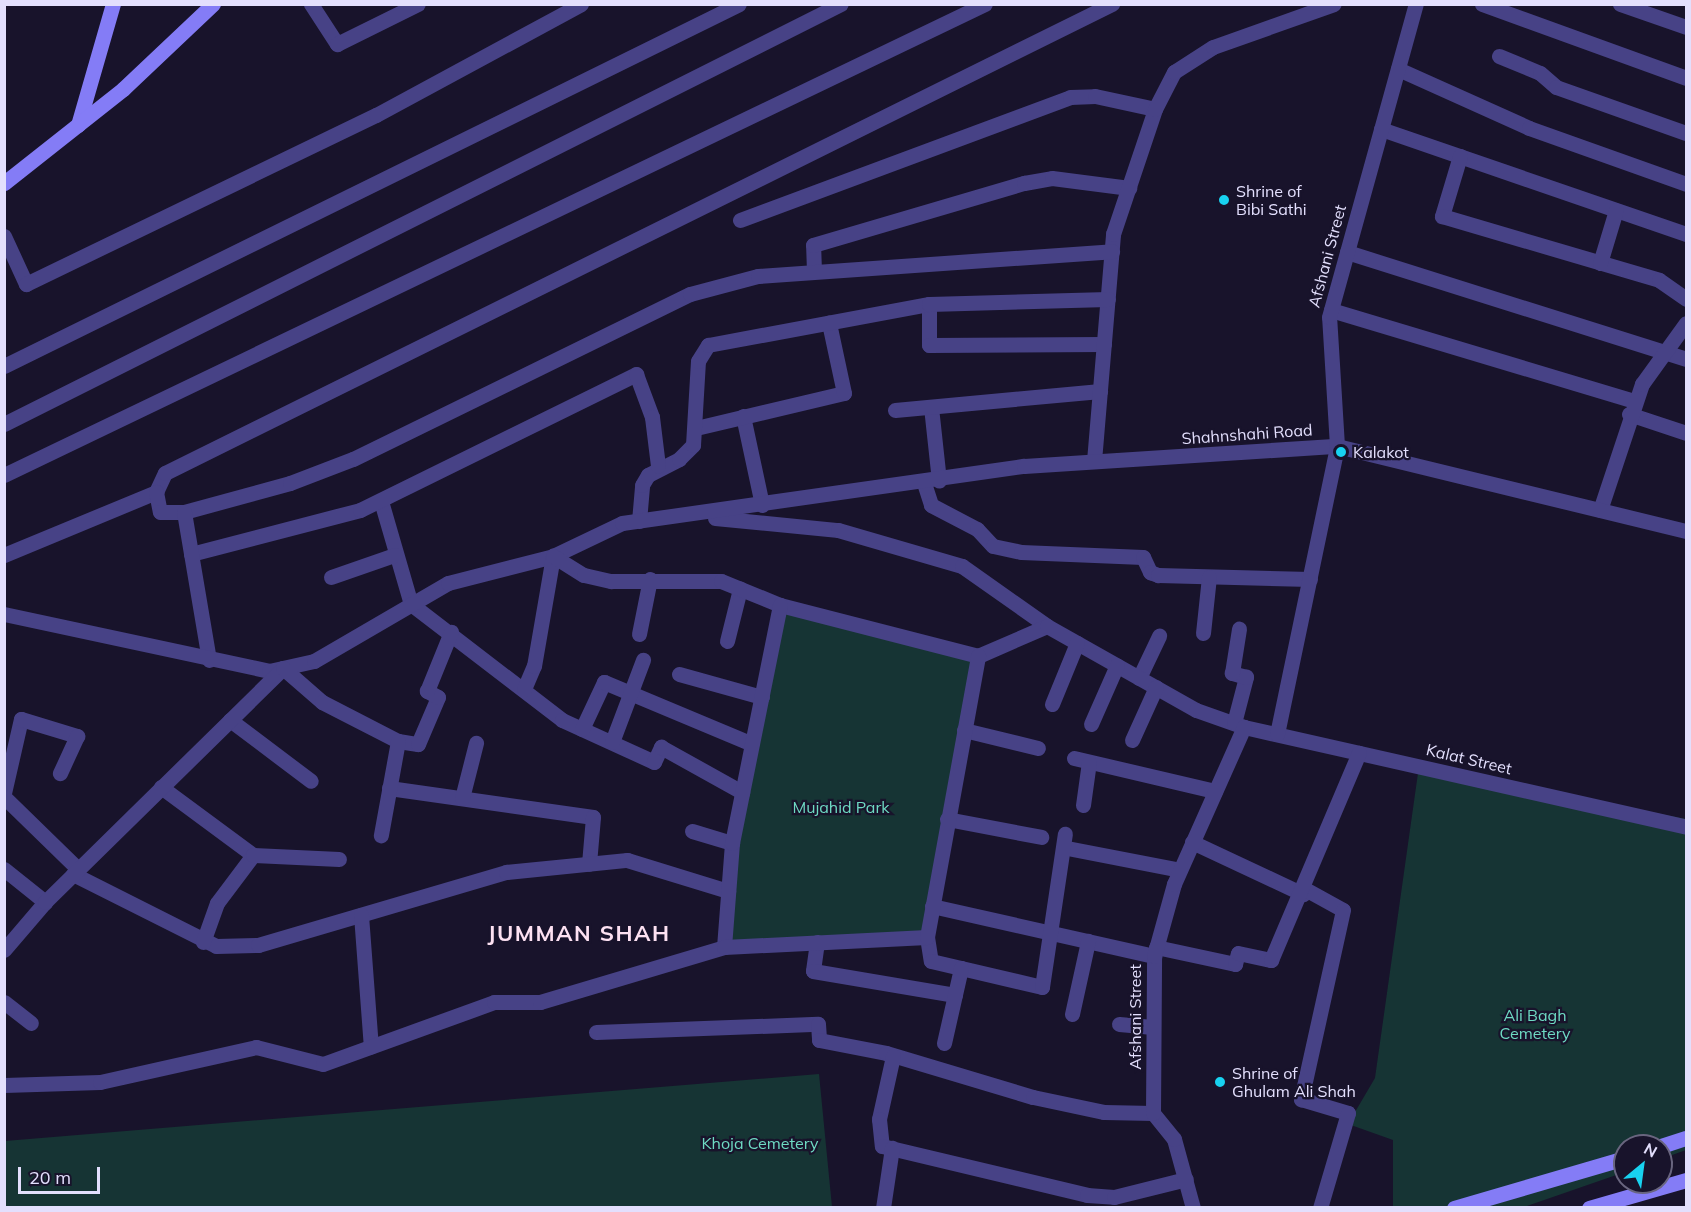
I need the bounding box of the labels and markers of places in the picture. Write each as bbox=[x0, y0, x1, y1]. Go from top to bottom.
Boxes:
place label: Shrine of Bibi Sathi bbox=[1236, 181, 1307, 219]
marker: Shrine of Bibi Sathi bbox=[1217, 193, 1231, 207]
place label: Kalakot bbox=[1353, 442, 1409, 462]
marker: Kalakot bbox=[1334, 445, 1348, 459]
place label: Shrine of Ghulam Ali Shah bbox=[1232, 1063, 1356, 1101]
marker: Shrine of Ghulam Ali Shah bbox=[1213, 1075, 1227, 1089]

